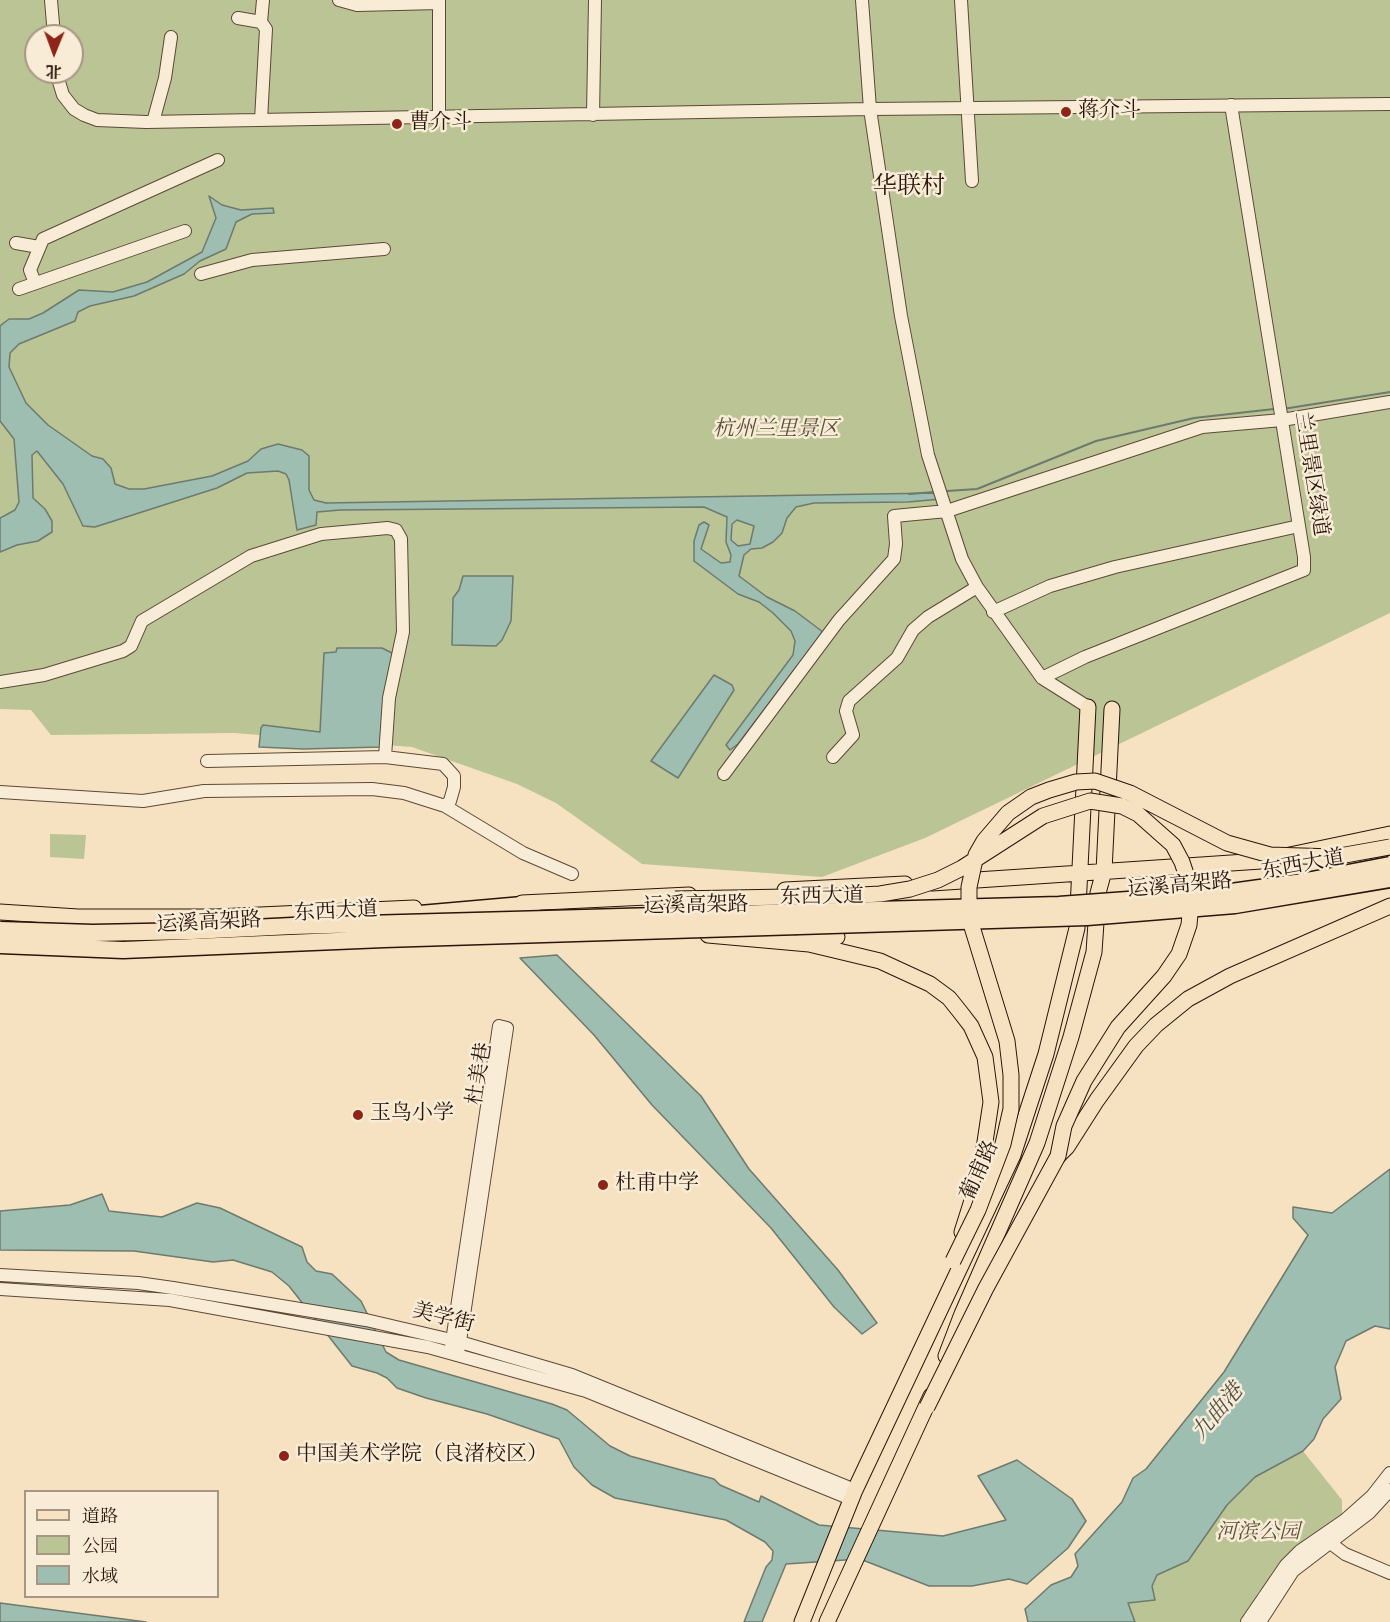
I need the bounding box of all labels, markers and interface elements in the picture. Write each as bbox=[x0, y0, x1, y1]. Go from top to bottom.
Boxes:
north arrow bbox=[24, 24, 84, 84]
text: 北 bbox=[46, 60, 62, 80]
place label: 蒋介斗 bbox=[1078, 99, 1141, 125]
marker: 蒋介斗 bbox=[1059, 105, 1073, 119]
place label: 曹介斗 bbox=[409, 111, 472, 137]
marker: 曹介斗 bbox=[390, 117, 404, 131]
district label: 华联村 bbox=[873, 174, 945, 202]
street label: 兰里景区绿道 bbox=[1288, 410, 1332, 538]
park label: 杭州兰里景区 bbox=[713, 418, 839, 444]
street label: 东西大道 bbox=[1259, 846, 1347, 886]
street label: 运溪高架路 bbox=[1127, 870, 1233, 904]
street label: 东西大道 bbox=[780, 885, 864, 911]
street label: 运溪高架路 bbox=[643, 893, 749, 921]
street label: 东西大道 bbox=[293, 898, 379, 928]
street label: 运溪高架路 bbox=[156, 909, 262, 939]
street label: 杜美巷 bbox=[464, 1041, 498, 1107]
place label: 玉鸟小学 bbox=[370, 1102, 454, 1128]
marker: 玉鸟小学 bbox=[351, 1108, 365, 1122]
street label: 葡甫路 bbox=[957, 1137, 1005, 1205]
place label: 杜甫中学 bbox=[615, 1172, 699, 1198]
marker: 杜甫中学 bbox=[596, 1178, 610, 1192]
street label: 美学街 bbox=[409, 1299, 477, 1339]
water label: 九曲港 bbox=[1188, 1379, 1250, 1447]
place label: 中国美术学院（良渚校区） bbox=[296, 1443, 548, 1469]
marker: 中国美术学院（良渚校区） bbox=[277, 1449, 291, 1463]
legend bbox=[24, 1490, 219, 1598]
text: 道路 bbox=[82, 1506, 118, 1529]
park label: 河滨公园 bbox=[1216, 1521, 1300, 1547]
text: 公园 bbox=[82, 1536, 118, 1559]
text: 水域 bbox=[82, 1566, 118, 1589]

